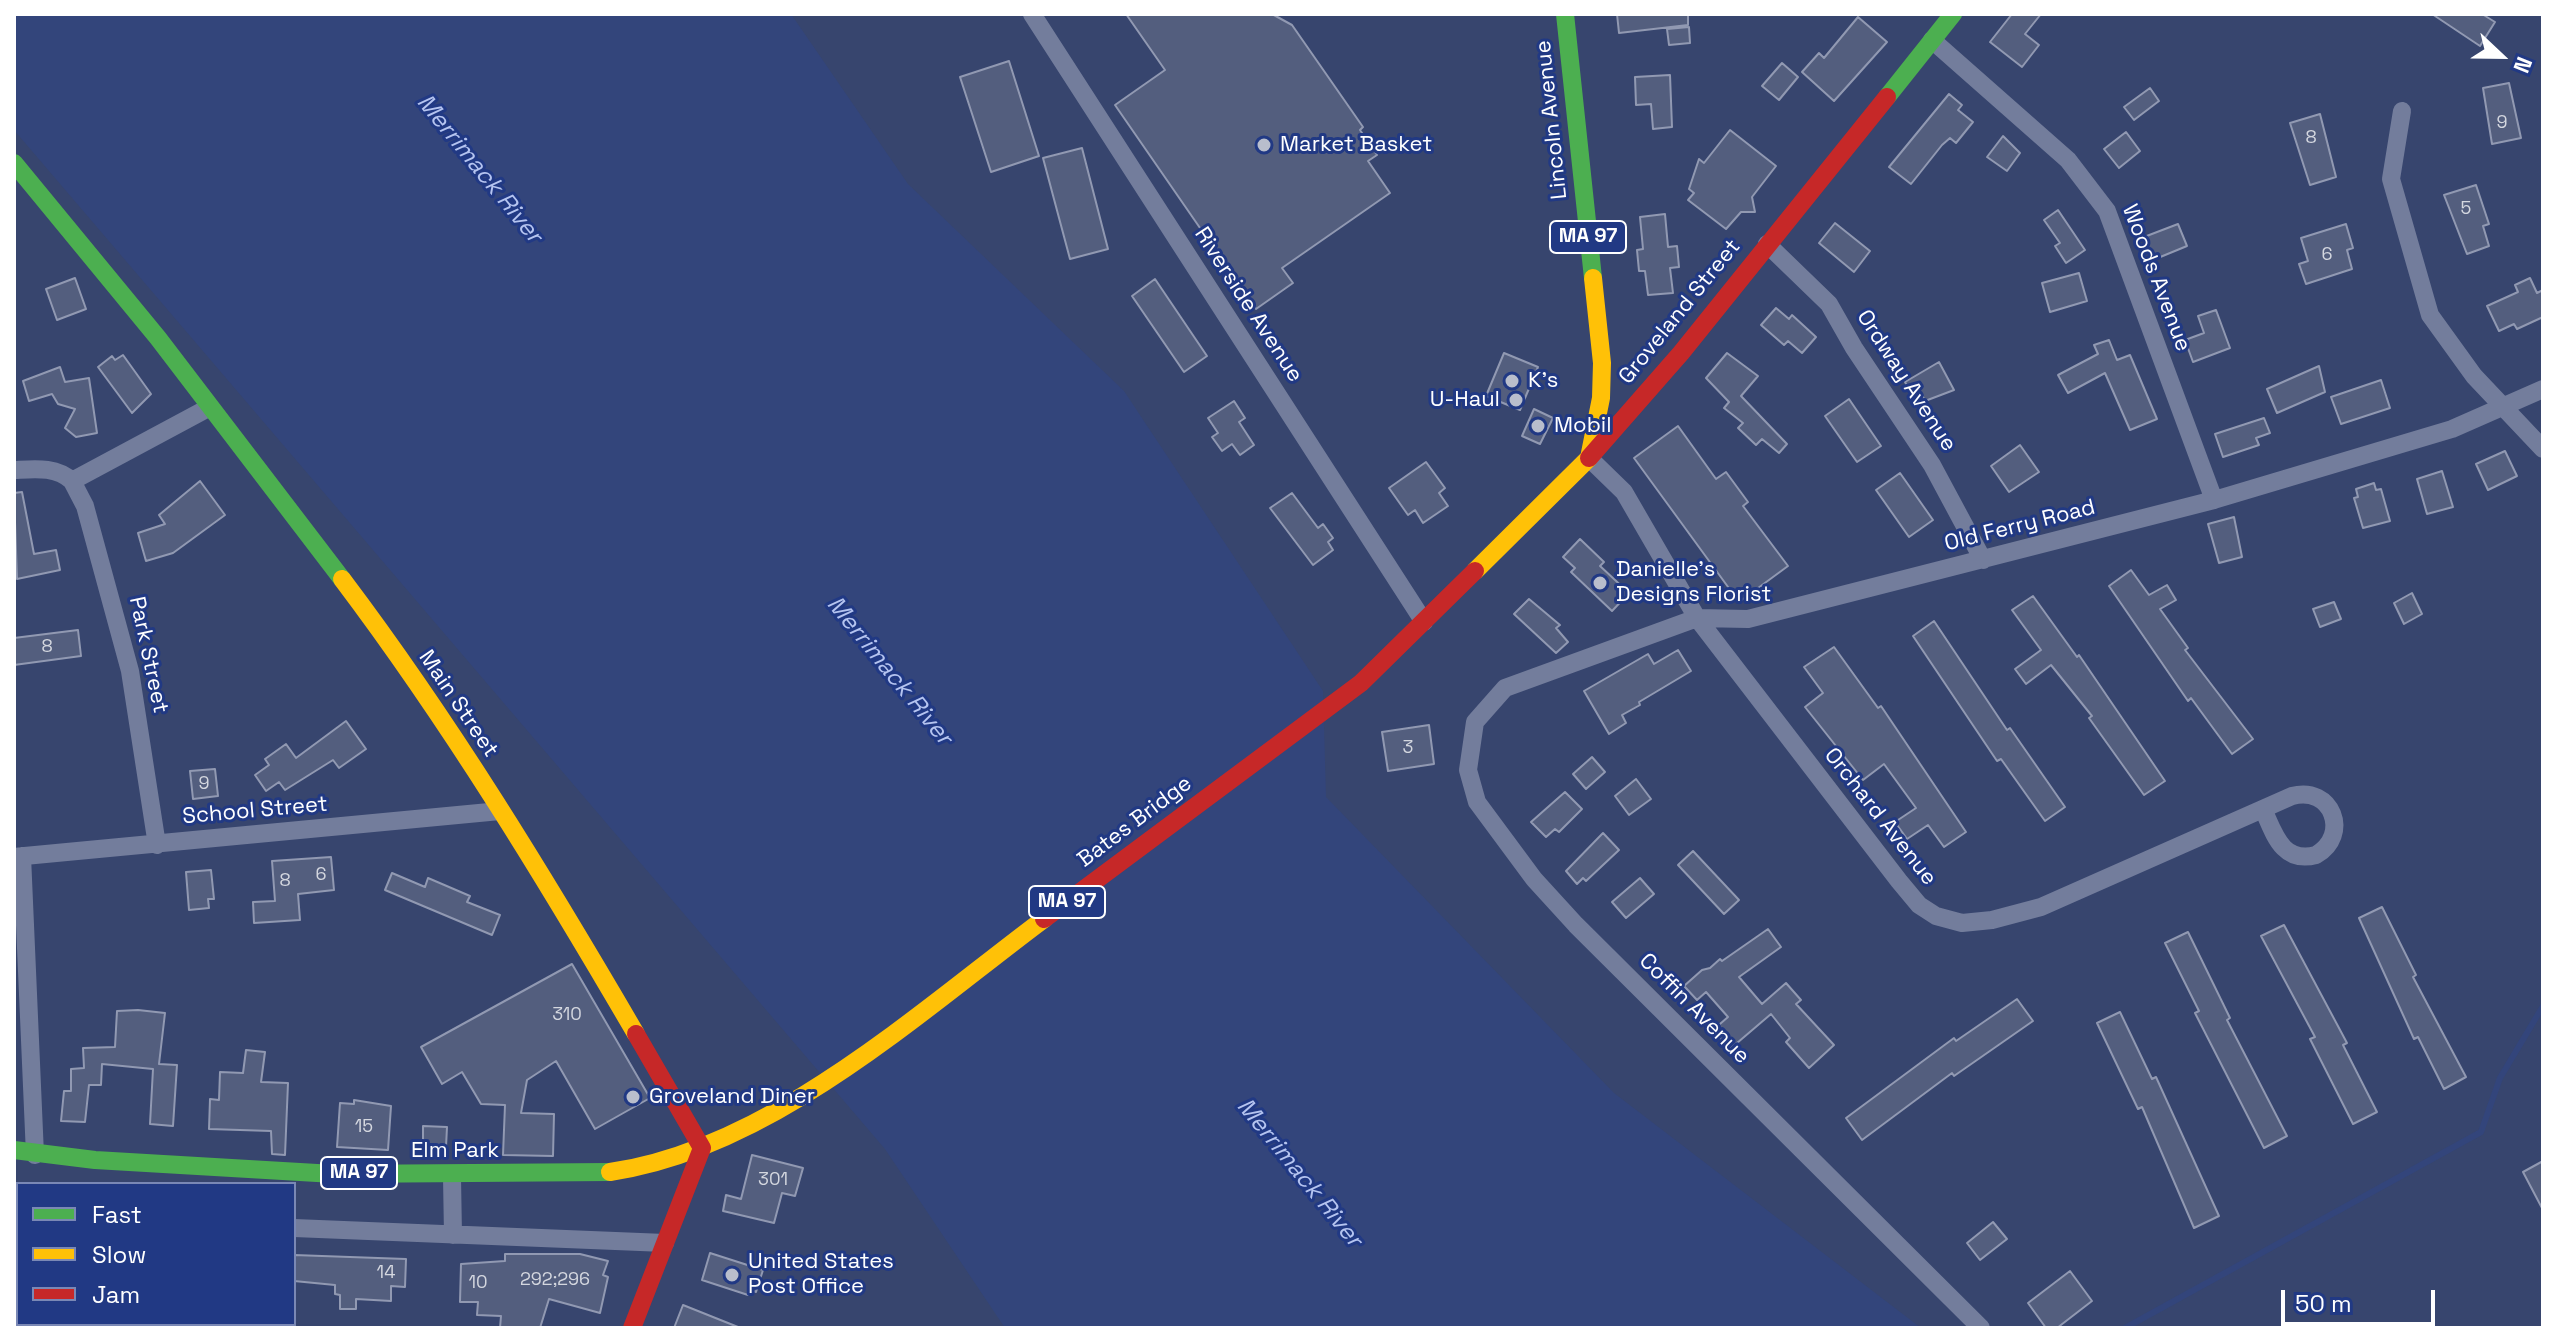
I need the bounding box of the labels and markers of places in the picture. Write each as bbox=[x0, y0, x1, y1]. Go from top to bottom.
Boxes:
place label: Market Basket bbox=[1280, 132, 1432, 158]
marker: Market Basket bbox=[1255, 136, 1273, 154]
place label: K's bbox=[1528, 368, 1558, 394]
marker: K's bbox=[1503, 372, 1521, 390]
place label: U-Haul bbox=[1430, 387, 1500, 413]
marker: U-Haul bbox=[1507, 391, 1525, 409]
place label: Mobil bbox=[1554, 413, 1612, 439]
marker: Mobil bbox=[1529, 417, 1547, 435]
place label: Danielle's Designs Florist bbox=[1616, 557, 1771, 608]
marker: Danielle's Designs Florist bbox=[1591, 574, 1609, 592]
place label: Groveland Diner bbox=[649, 1084, 815, 1110]
marker: Groveland Diner bbox=[624, 1088, 642, 1106]
place label: United States Post Office bbox=[748, 1249, 894, 1300]
marker: United States Post Office bbox=[723, 1266, 741, 1284]

